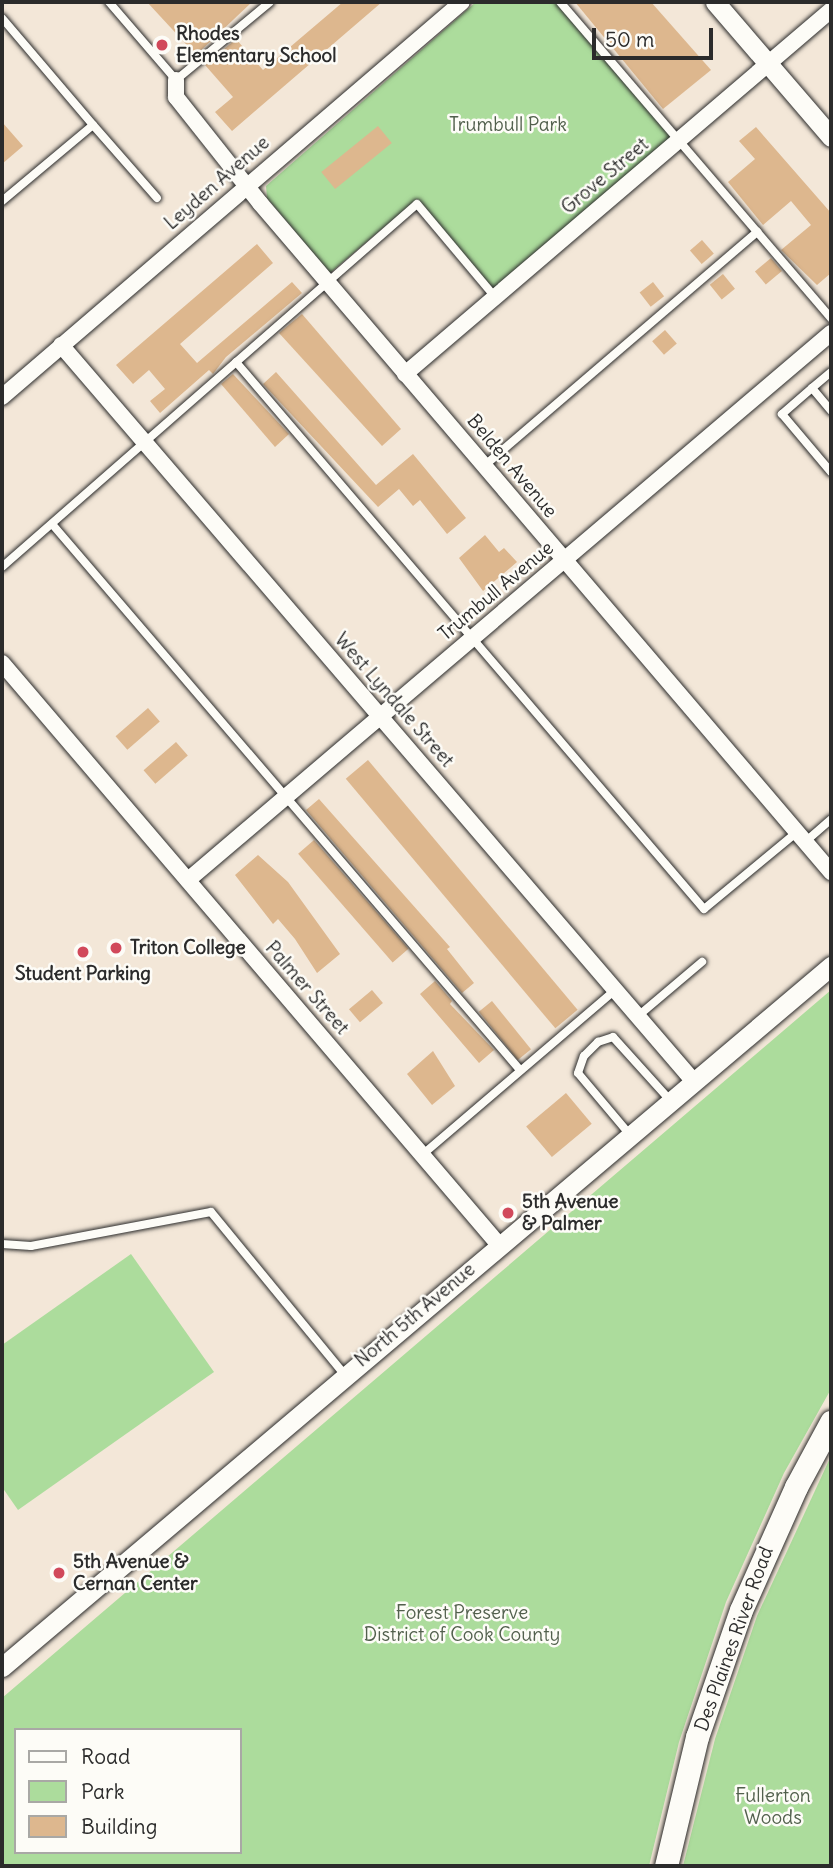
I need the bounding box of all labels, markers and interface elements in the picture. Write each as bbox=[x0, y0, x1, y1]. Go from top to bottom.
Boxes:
scale bar bbox=[595, 14, 716, 58]
place label: Rhodes Elementary School bbox=[176, 23, 337, 67]
text: 50 m bbox=[605, 26, 654, 53]
marker: Rhodes Elementary School bbox=[154, 37, 170, 53]
park label: Trumbull Park bbox=[449, 114, 567, 136]
street label: Leyden Avenue bbox=[160, 131, 274, 235]
street label: Grove Street bbox=[557, 133, 653, 219]
street label: Belden Avenue bbox=[462, 410, 562, 522]
street label: Trumbull Avenue bbox=[434, 536, 558, 646]
street label: West Lyndale Street bbox=[330, 628, 458, 772]
place label: Triton College bbox=[130, 937, 246, 959]
street label: Palmer Street bbox=[260, 937, 354, 1039]
marker: Triton College bbox=[108, 940, 124, 956]
marker: Student Parking bbox=[75, 944, 91, 960]
place label: Student Parking bbox=[15, 963, 151, 985]
place label: 5th Avenue & Palmer bbox=[522, 1191, 619, 1235]
marker: 5th Avenue & Palmer bbox=[500, 1205, 516, 1221]
street label: North 5th Avenue bbox=[350, 1258, 480, 1372]
street label: Des Plaines River Road bbox=[690, 1544, 778, 1734]
place label: 5th Avenue & Cernan Center bbox=[73, 1551, 198, 1595]
marker: 5th Avenue & Cernan Center bbox=[51, 1565, 67, 1581]
park label: Forest Preserve District of Cook County bbox=[364, 1602, 560, 1646]
legend bbox=[14, 1728, 242, 1854]
text: Road bbox=[81, 1743, 130, 1770]
text: Park bbox=[81, 1778, 124, 1805]
park label: Fullerton Woods bbox=[735, 1785, 811, 1829]
text: Building bbox=[81, 1813, 157, 1840]

